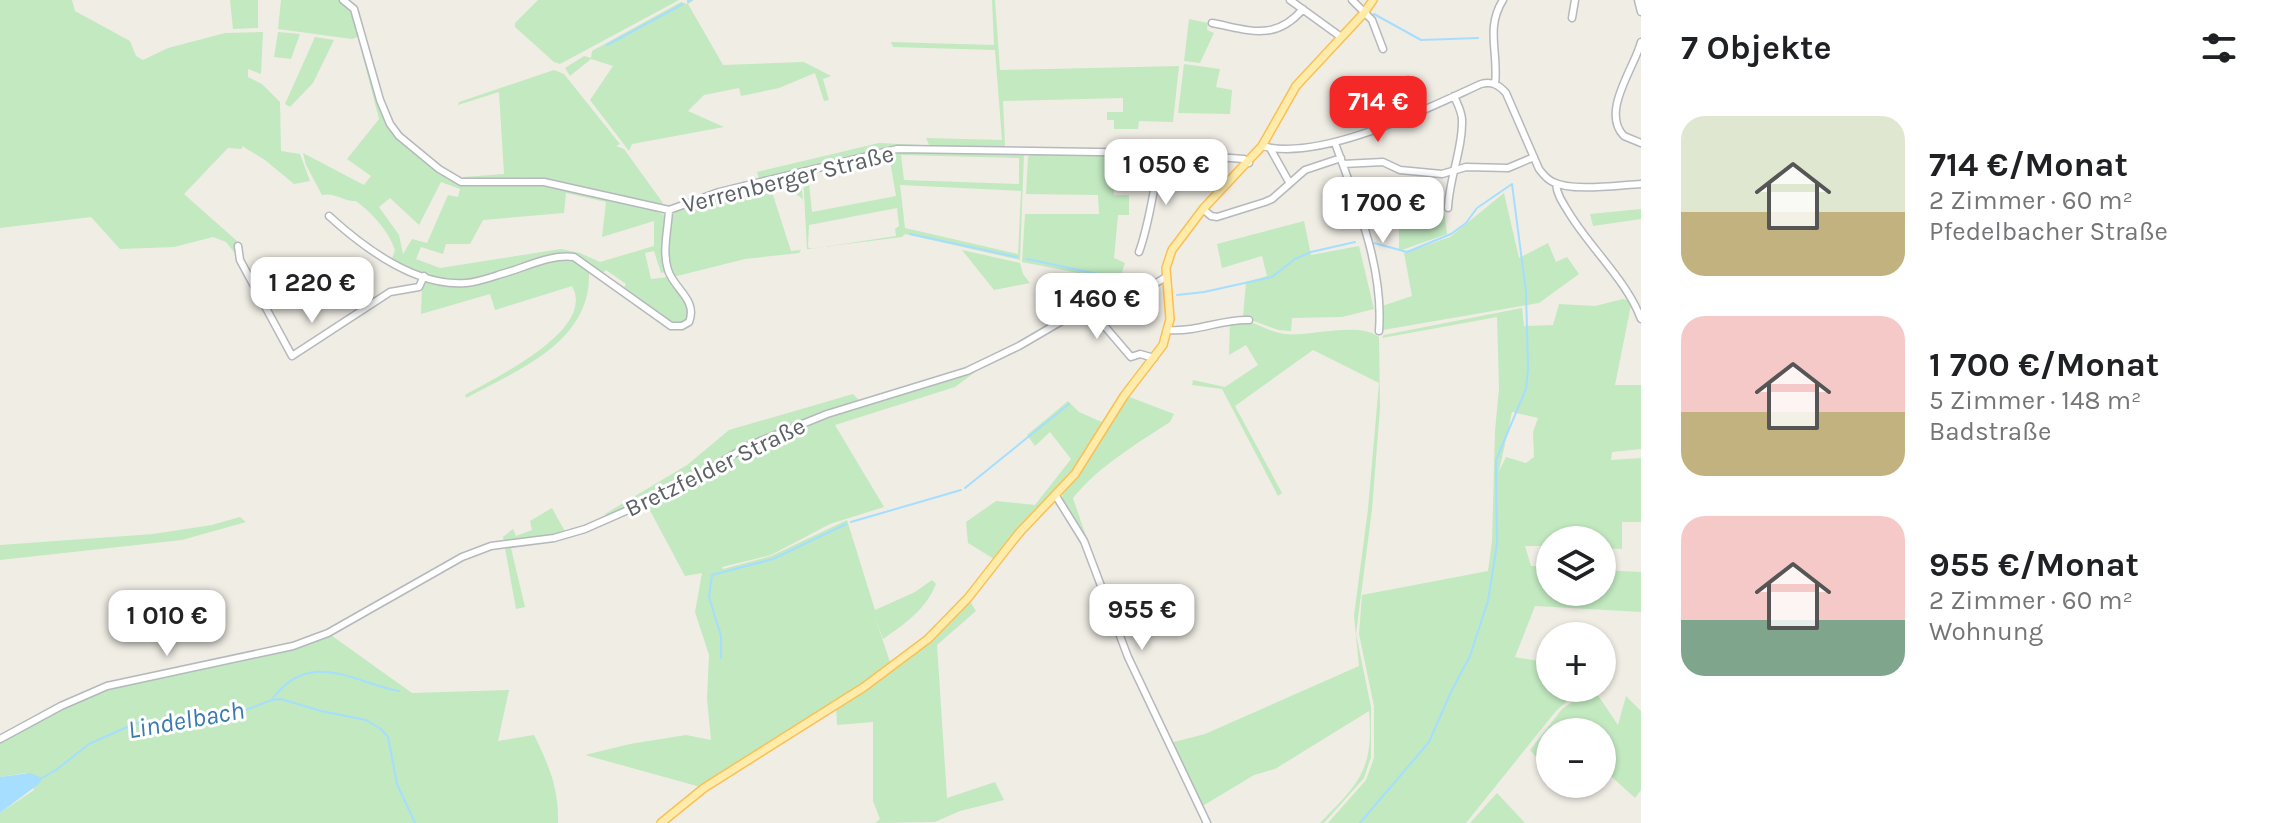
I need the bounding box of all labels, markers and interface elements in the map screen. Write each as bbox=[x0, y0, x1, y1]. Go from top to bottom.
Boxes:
icon: filters bbox=[2197, 26, 2241, 70]
text: 7 Objekte bbox=[1681, 28, 1832, 68]
pin: 714 € bbox=[1322, 76, 1434, 144]
text: 714 € bbox=[1348, 86, 1408, 117]
street label: Verrenberger Straße bbox=[679, 139, 897, 219]
pin: 1 050 € bbox=[1092, 139, 1240, 207]
text: 714 €/Monat bbox=[1929, 145, 2128, 185]
icon: home bbox=[1745, 148, 1841, 244]
text: 1 050 € bbox=[1123, 149, 1209, 180]
pin: 1 700 € bbox=[1309, 177, 1457, 245]
text: 2 Zimmer · 60 m² bbox=[1929, 185, 2133, 216]
text: 1 700 € bbox=[1341, 187, 1425, 218]
text: Pfedelbacher Straße bbox=[1929, 216, 2168, 247]
pin: 1 220 € bbox=[238, 257, 386, 325]
text: 1 220 € bbox=[269, 267, 355, 298]
pin: 1 460 € bbox=[1023, 273, 1171, 341]
text: 1 460 € bbox=[1054, 283, 1140, 314]
text: 1 700 €/Monat bbox=[1929, 345, 2159, 385]
icon: home bbox=[1745, 348, 1841, 444]
text: 5 Zimmer · 148 m² bbox=[1929, 385, 2141, 416]
street label: Bretzfelder Straße bbox=[620, 411, 810, 523]
text: Badstraße bbox=[1929, 416, 2051, 447]
map controls bbox=[1536, 526, 1616, 798]
button: layers bbox=[1536, 526, 1616, 606]
text: 955 €/Monat bbox=[1929, 545, 2139, 585]
icon: home bbox=[1745, 548, 1841, 644]
pin: 955 € bbox=[1086, 584, 1198, 652]
text: 2 Zimmer · 60 m² bbox=[1929, 585, 2133, 616]
pin: 1 010 € bbox=[93, 590, 241, 658]
text: 955 € bbox=[1107, 594, 1177, 625]
text: 1 010 € bbox=[126, 600, 208, 631]
text: Wohnung bbox=[1929, 616, 2043, 647]
button: + bbox=[1536, 622, 1616, 702]
water label: Lindelbach bbox=[125, 695, 247, 745]
button: − bbox=[1536, 718, 1616, 798]

